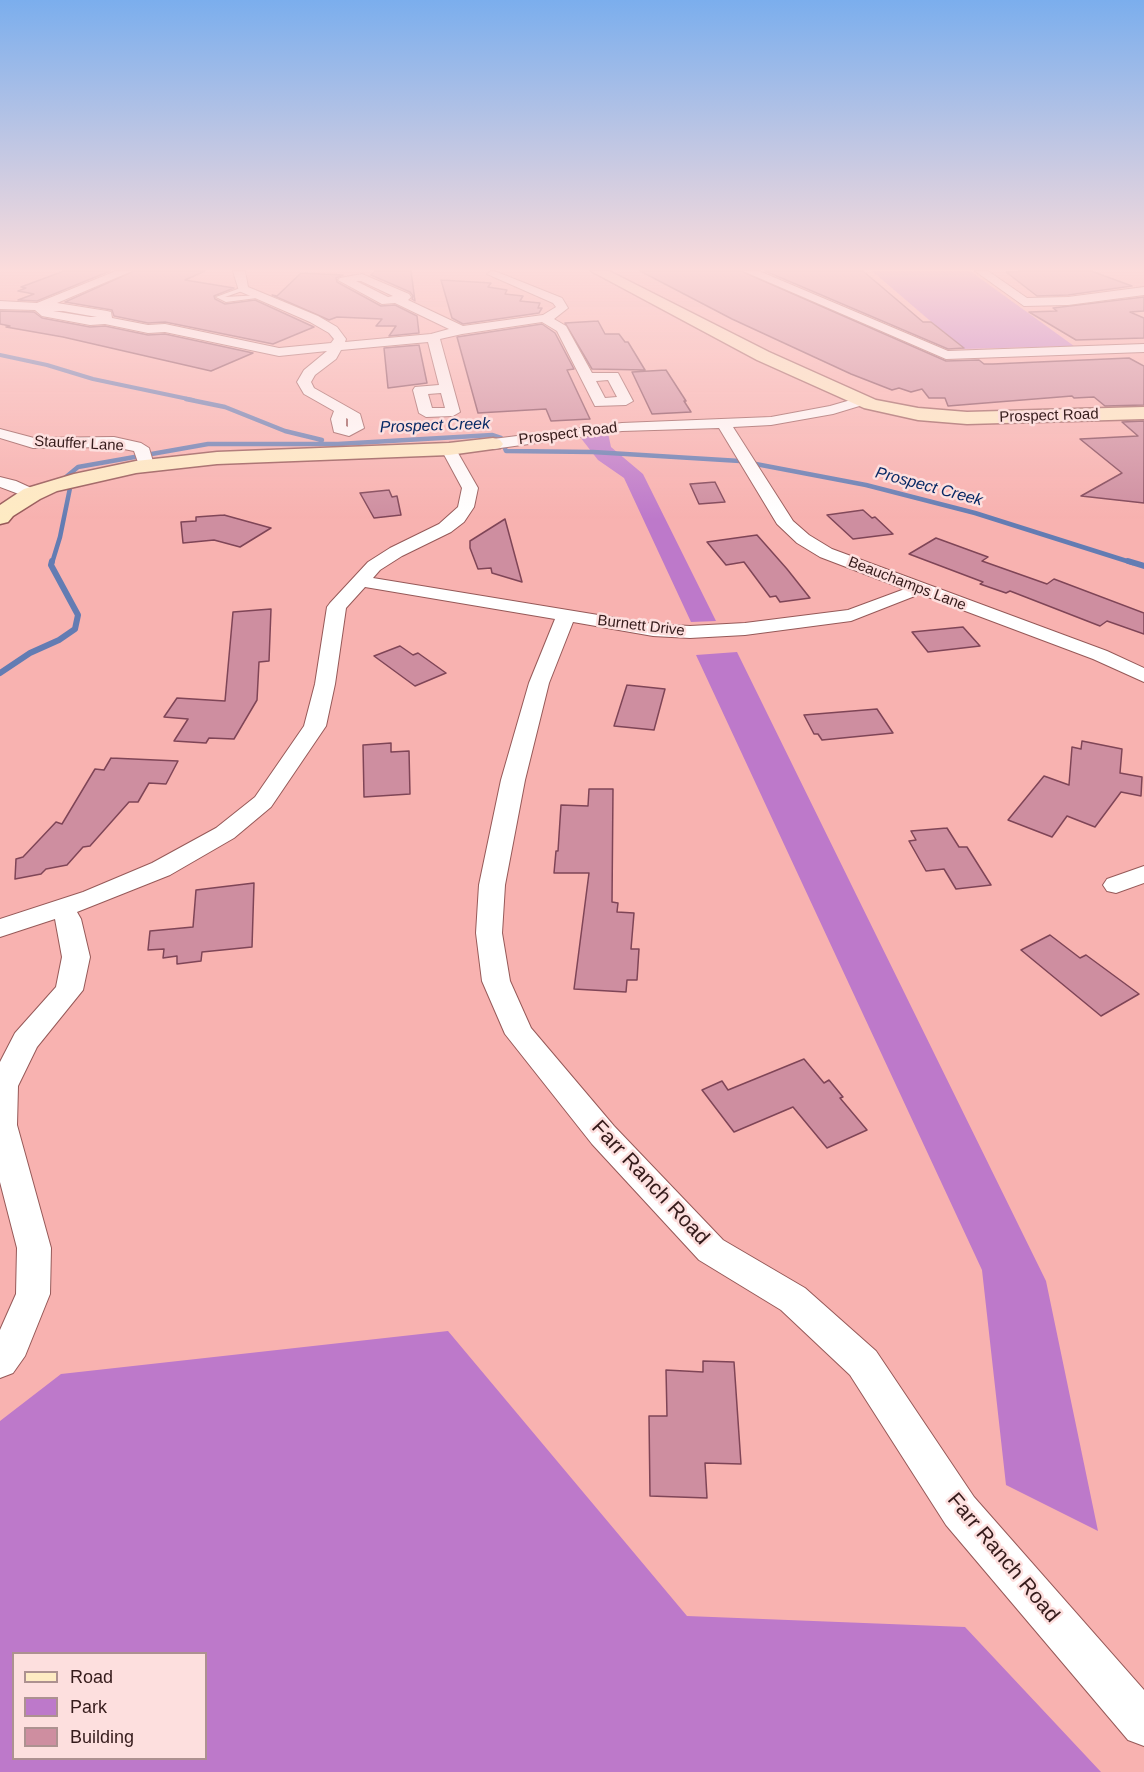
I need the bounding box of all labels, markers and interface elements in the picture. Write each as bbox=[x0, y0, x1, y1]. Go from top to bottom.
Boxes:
street label: Prospect Road bbox=[999, 405, 1099, 427]
water label: Prospect Creek bbox=[380, 414, 490, 438]
street label: Prospect Road bbox=[518, 419, 618, 449]
street label: Stauffer Lane bbox=[34, 433, 124, 455]
water label: Prospect Creek bbox=[873, 463, 985, 511]
street label: Beauchamps Lane bbox=[845, 553, 969, 615]
street label: Burnett Drive bbox=[596, 612, 686, 640]
street label: Farr Ranch Road bbox=[586, 1116, 714, 1250]
street label: Farr Ranch Road bbox=[942, 1488, 1064, 1628]
legend bbox=[12, 1652, 207, 1760]
text: Road bbox=[70, 1667, 113, 1687]
text: Park bbox=[70, 1697, 107, 1717]
text: Building bbox=[70, 1727, 134, 1747]

